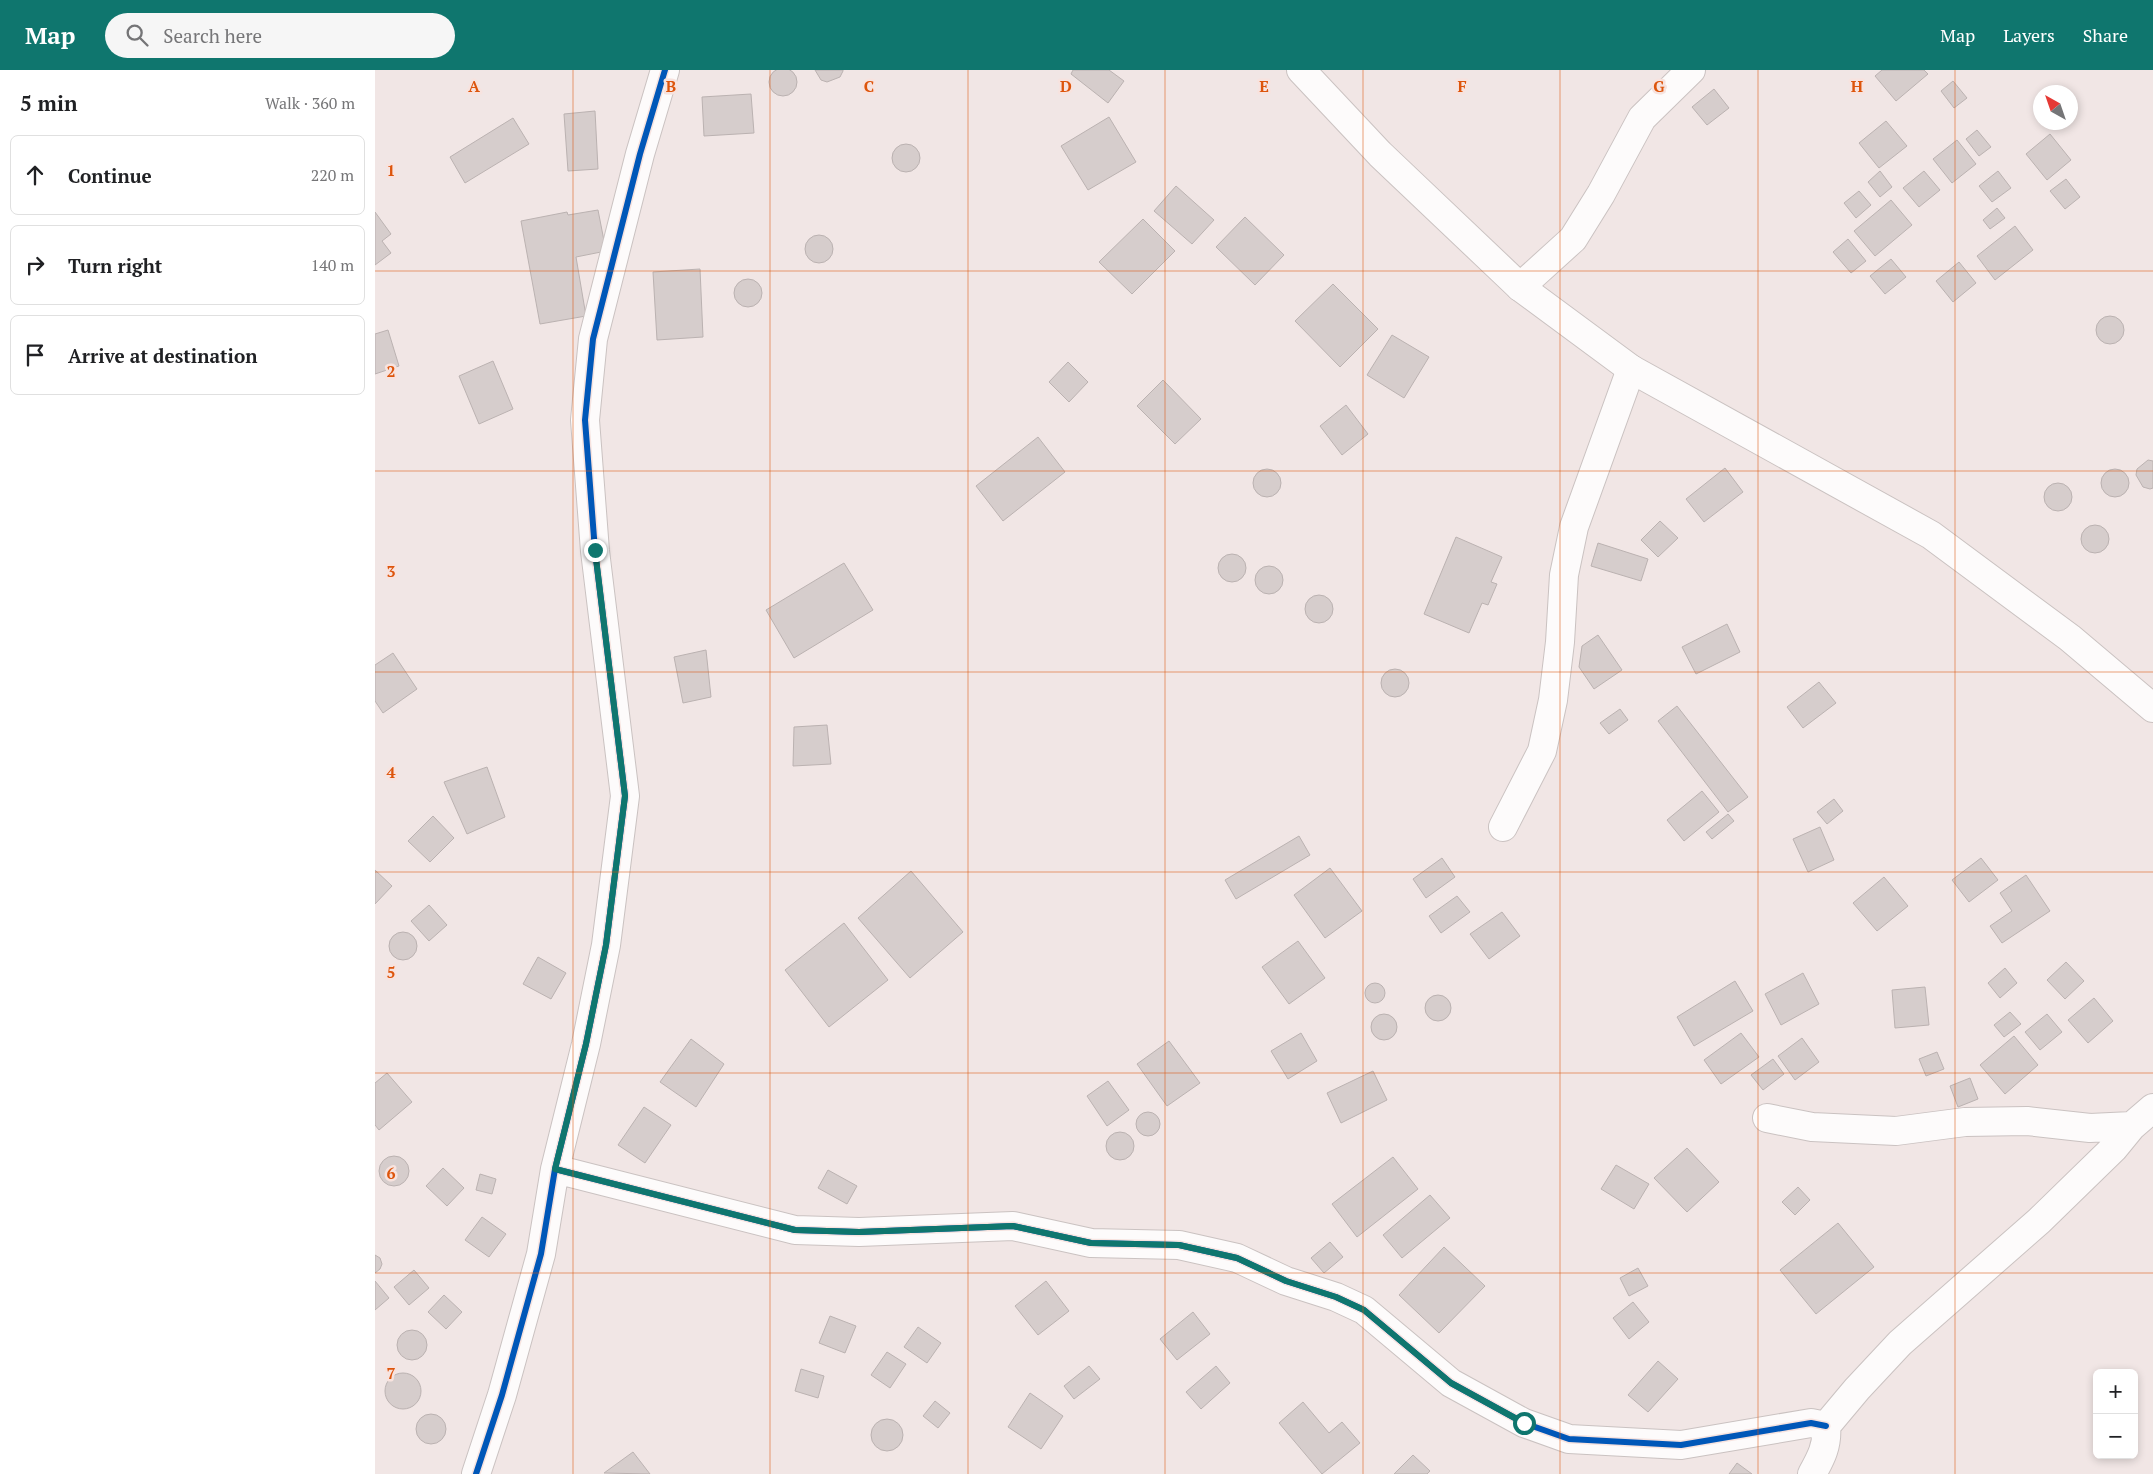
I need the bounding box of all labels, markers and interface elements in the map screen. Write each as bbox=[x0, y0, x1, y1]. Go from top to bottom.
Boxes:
search box bbox=[105, 13, 455, 58]
text: Map bbox=[25, 19, 75, 51]
icon: search bbox=[123, 21, 151, 49]
text: Search here bbox=[163, 23, 262, 48]
text: Map bbox=[1940, 23, 1975, 47]
text: Layers bbox=[2003, 23, 2055, 47]
text: Share bbox=[2083, 23, 2128, 47]
text: A bbox=[468, 75, 480, 97]
text: B bbox=[666, 75, 676, 97]
text: C bbox=[864, 75, 874, 97]
text: D bbox=[1060, 75, 1072, 97]
text: E bbox=[1259, 75, 1269, 97]
text: F bbox=[1457, 75, 1467, 97]
text: G bbox=[1653, 75, 1665, 97]
text: H bbox=[1851, 75, 1863, 97]
north arrow bbox=[2033, 85, 2078, 130]
text: 5 min bbox=[20, 89, 77, 117]
text: Walk · 360 m bbox=[265, 92, 355, 114]
text: 1 bbox=[386, 159, 396, 181]
icon: ahead bbox=[21, 161, 49, 189]
text: Continue bbox=[68, 163, 152, 188]
text: 220 m bbox=[311, 164, 354, 186]
icon: right bbox=[21, 251, 49, 279]
text: Turn right bbox=[68, 253, 162, 278]
text: 140 m bbox=[311, 254, 354, 276]
icon: arrive bbox=[21, 341, 49, 369]
text: Arrive at destination bbox=[68, 343, 257, 368]
text: 2 bbox=[386, 360, 396, 382]
route end bbox=[584, 539, 607, 562]
text: 3 bbox=[386, 560, 396, 582]
text: 4 bbox=[386, 761, 396, 783]
text: 5 bbox=[386, 961, 396, 983]
text: 6 bbox=[386, 1162, 396, 1184]
text: 7 bbox=[386, 1362, 396, 1384]
map controls bbox=[2093, 1369, 2138, 1459]
button: + bbox=[2093, 1369, 2138, 1414]
route start bbox=[1513, 1412, 1536, 1435]
button: − bbox=[2093, 1414, 2138, 1459]

